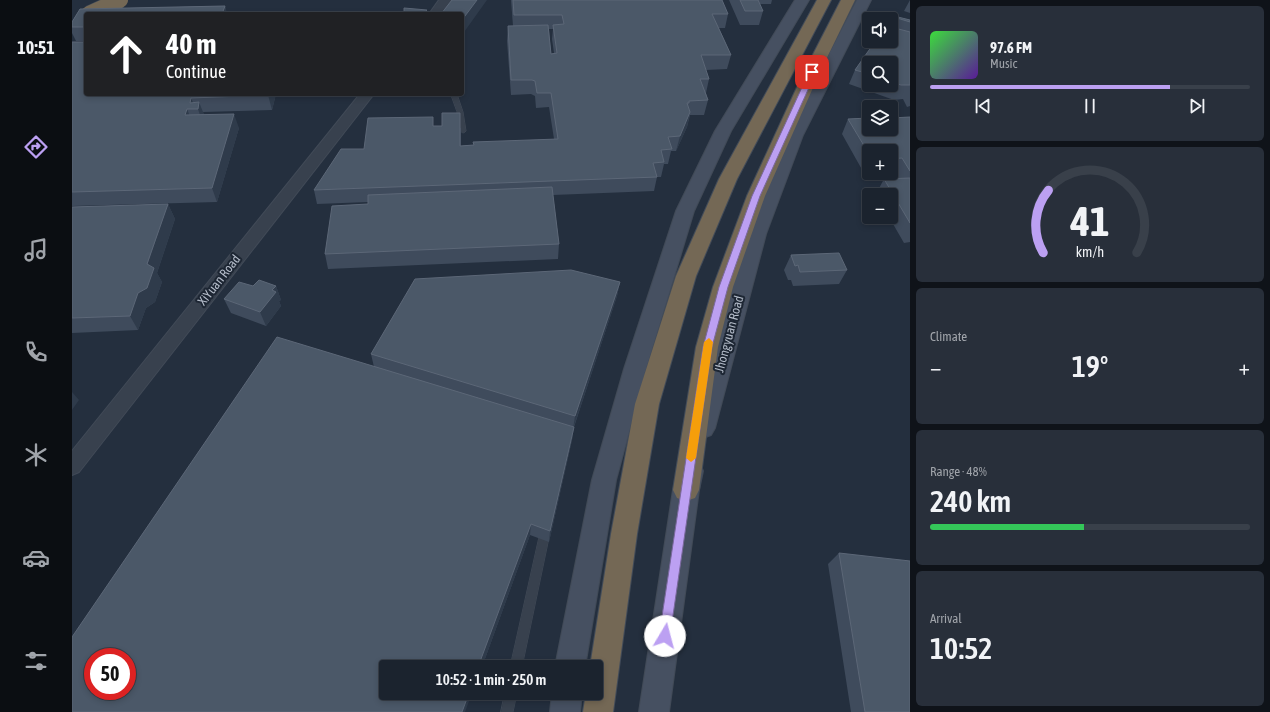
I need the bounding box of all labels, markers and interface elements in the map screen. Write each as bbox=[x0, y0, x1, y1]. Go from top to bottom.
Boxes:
map controls bbox=[862, 12, 898, 224]
button: sound bbox=[862, 12, 898, 48]
icon: ahead bbox=[100, 28, 152, 80]
text: 40 m bbox=[166, 28, 216, 60]
text: 10:51 bbox=[17, 37, 55, 58]
text: 97.6 FM bbox=[990, 39, 1032, 56]
pin bbox=[795, 55, 829, 89]
button: search bbox=[862, 56, 898, 92]
text: Music bbox=[990, 56, 1017, 71]
text: Continue bbox=[166, 61, 226, 82]
icon: arrive bbox=[801, 61, 823, 83]
icon: previous bbox=[972, 95, 994, 117]
icon: pause bbox=[1079, 95, 1101, 117]
icon: next bbox=[1186, 95, 1208, 117]
button: layers bbox=[862, 100, 898, 136]
icon: directions bbox=[22, 133, 50, 161]
button: + bbox=[862, 144, 898, 180]
button: − bbox=[862, 188, 898, 224]
text: 41 bbox=[1069, 197, 1110, 245]
icon: music bbox=[22, 236, 50, 264]
text: km/h bbox=[1076, 243, 1104, 259]
street label: XiYuan Road bbox=[195, 252, 243, 308]
street label: Jhongyuan Road bbox=[712, 294, 746, 374]
text: Climate bbox=[930, 329, 967, 344]
icon: phone bbox=[22, 338, 50, 366]
text: 19° bbox=[1072, 349, 1108, 383]
text: − bbox=[930, 354, 941, 380]
text: + bbox=[1239, 354, 1250, 380]
icon: climate bbox=[22, 441, 50, 469]
text: Range · 48% bbox=[930, 464, 987, 479]
text: 240 km bbox=[930, 484, 1011, 518]
icon: car bbox=[22, 544, 50, 572]
text: Arrival bbox=[930, 611, 962, 626]
position arrow bbox=[644, 615, 686, 657]
text: 10:52 bbox=[930, 631, 992, 665]
icon: filters bbox=[22, 647, 50, 675]
speed limit sign: 50 bbox=[84, 648, 136, 700]
text: 10:52 · 1 min · 250 m bbox=[436, 671, 546, 688]

